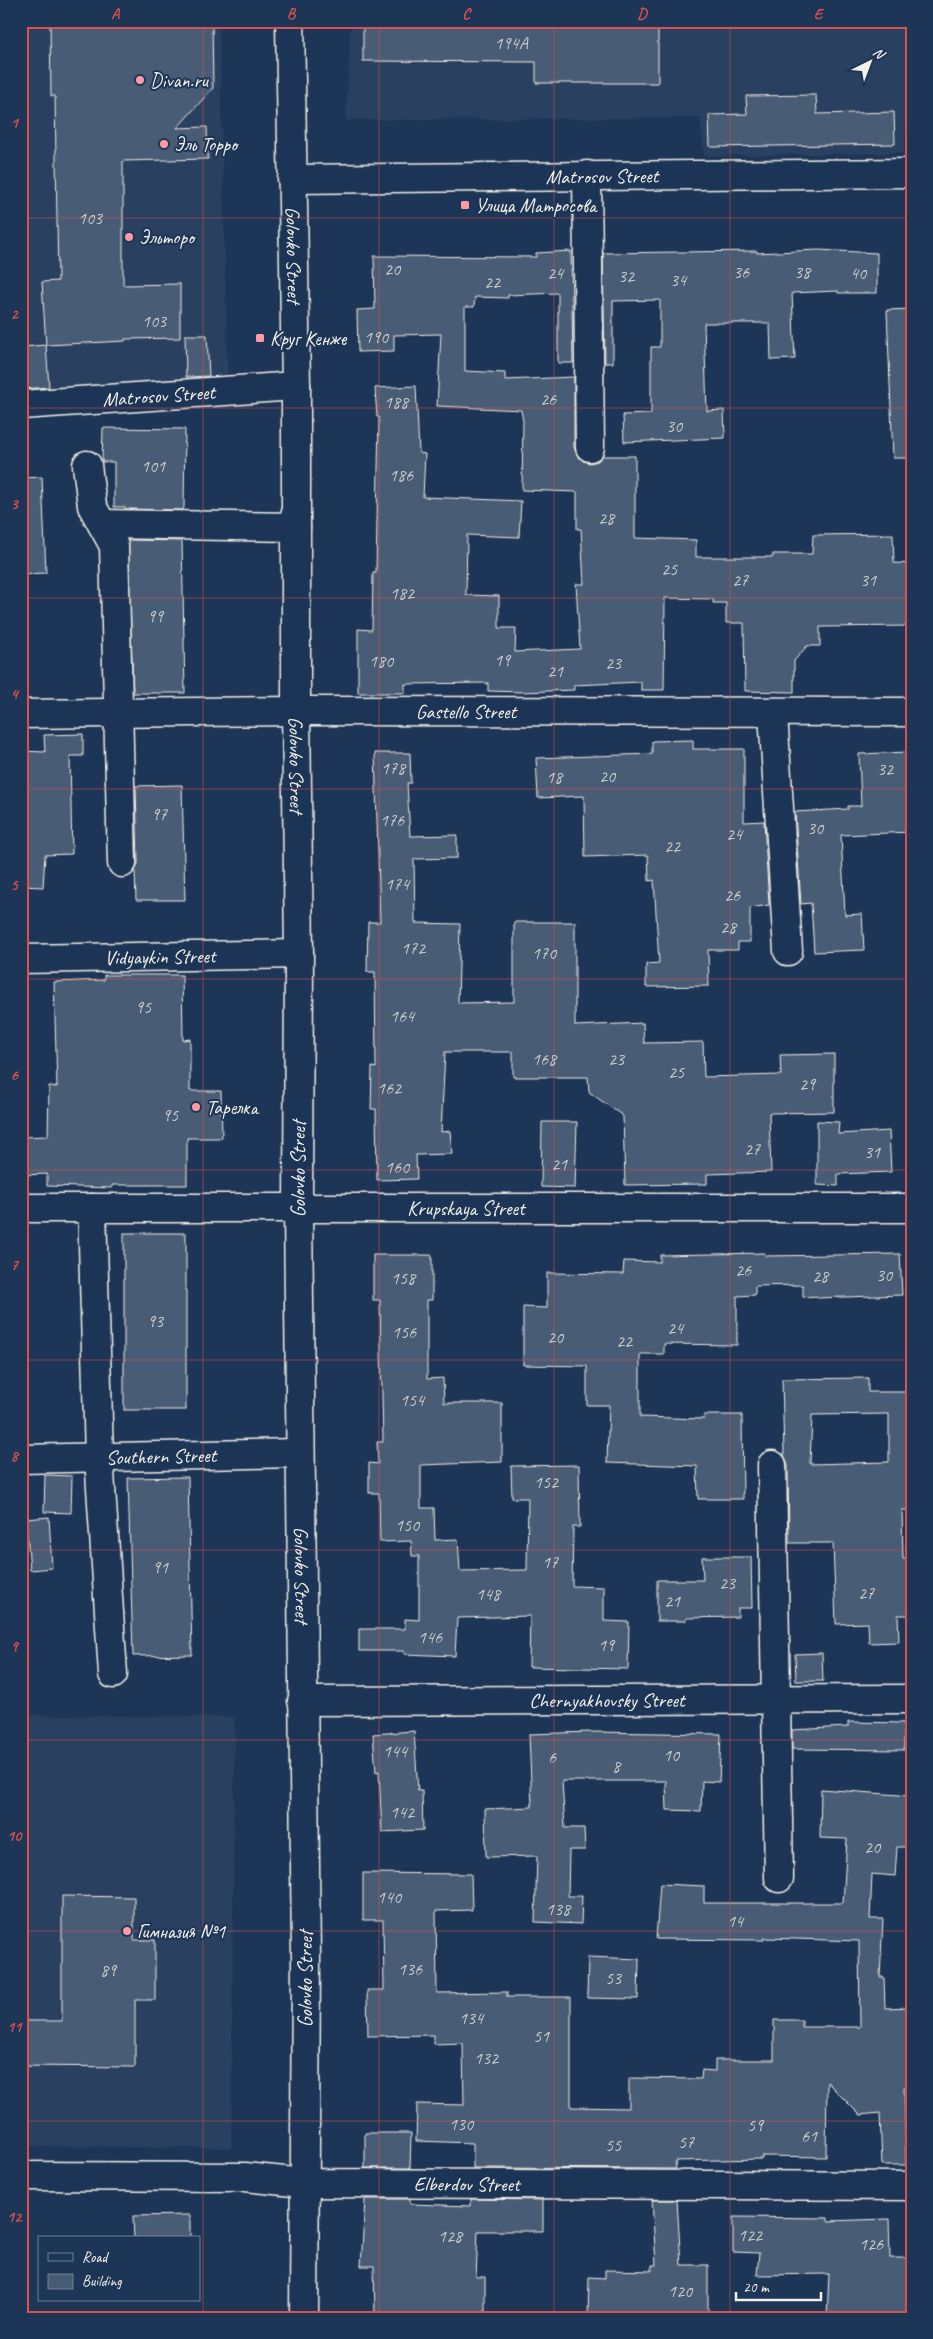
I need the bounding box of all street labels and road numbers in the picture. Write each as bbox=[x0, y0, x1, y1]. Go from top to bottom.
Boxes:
street label: Matrosov Street bbox=[546, 163, 661, 189]
street label: Golovko Street bbox=[281, 206, 307, 307]
street label: Matrosov Street bbox=[102, 379, 218, 412]
street label: Gastello Street bbox=[416, 699, 519, 724]
street label: Golovko Street bbox=[284, 716, 310, 817]
street label: Vidyaykin Street bbox=[104, 943, 218, 970]
street label: Golovko Street bbox=[286, 1117, 311, 1217]
street label: Krupskaya Street bbox=[407, 1196, 527, 1221]
street label: Southern Street bbox=[105, 1442, 219, 1470]
street label: Golovko Street bbox=[289, 1526, 315, 1627]
street label: Chernyakhovsky Street bbox=[529, 1687, 687, 1713]
street label: Golovko Street bbox=[293, 1927, 318, 2027]
street label: Elberdov Street bbox=[414, 2171, 522, 2197]

